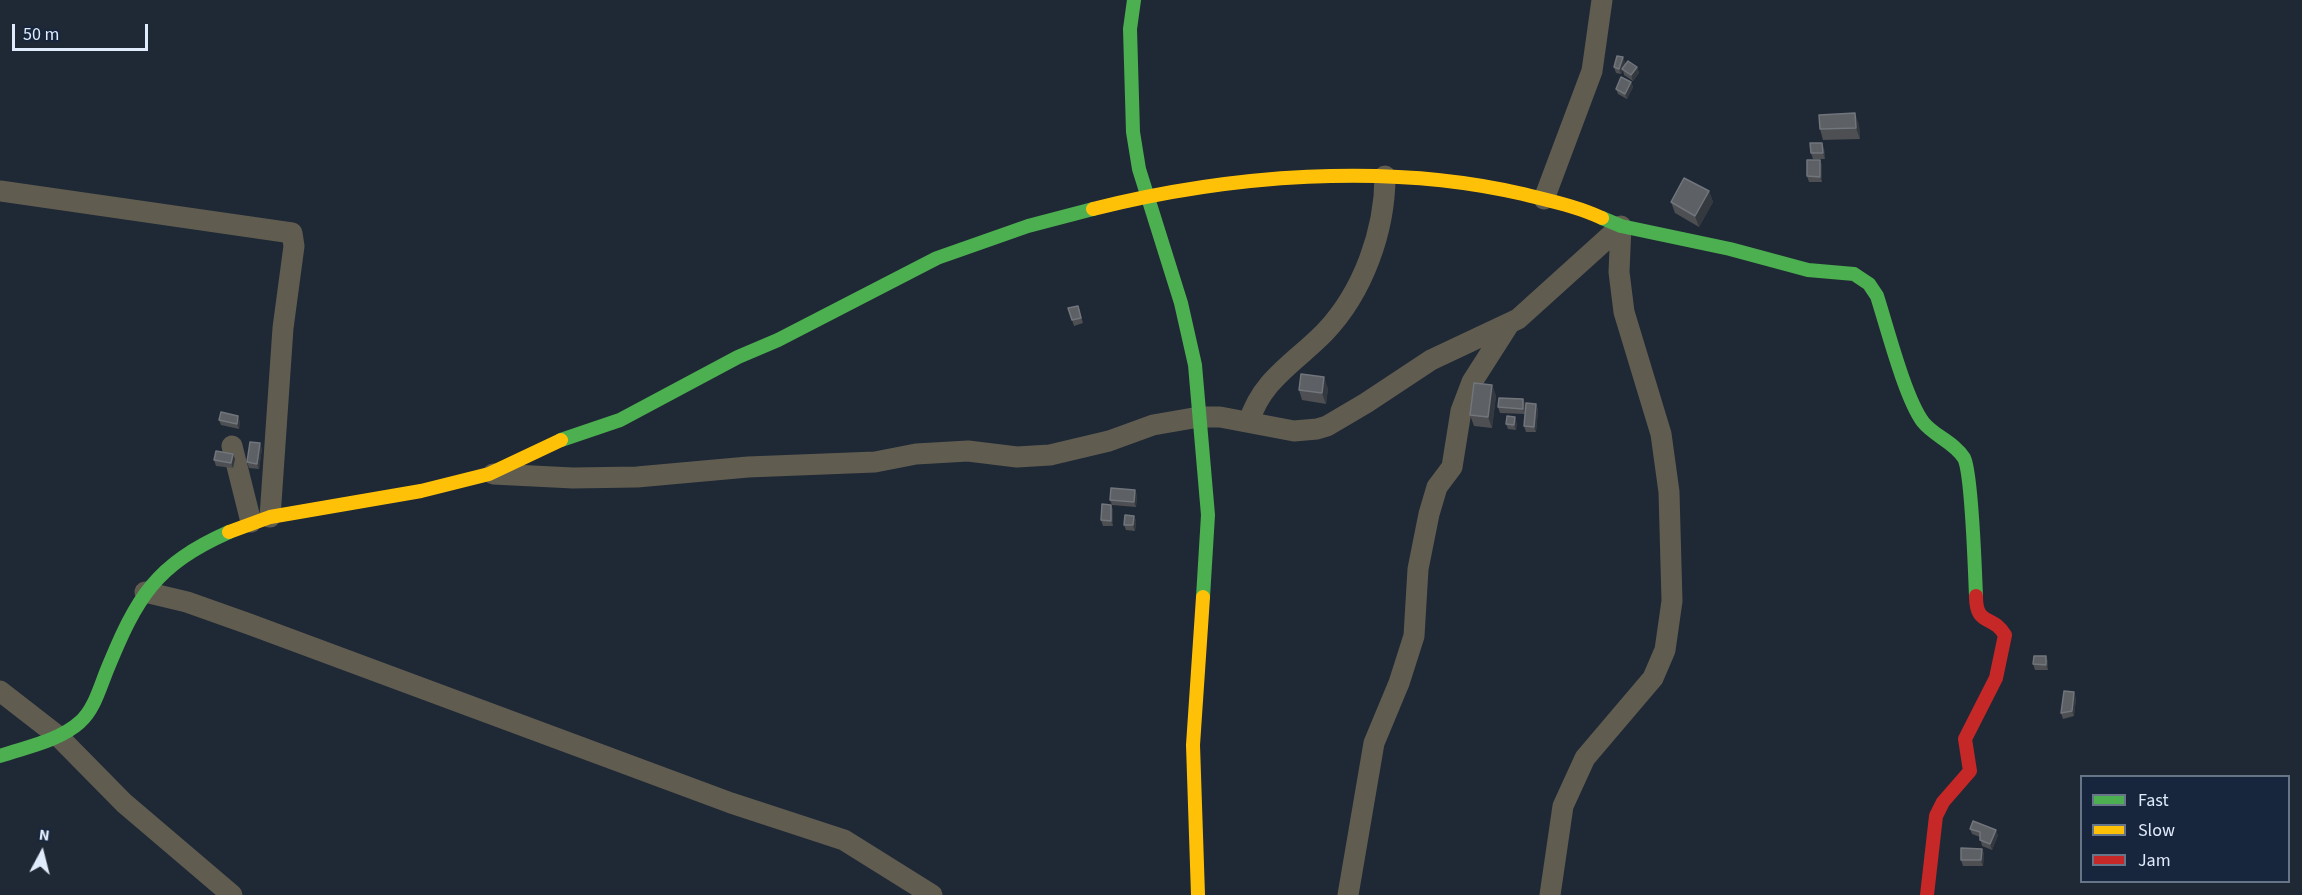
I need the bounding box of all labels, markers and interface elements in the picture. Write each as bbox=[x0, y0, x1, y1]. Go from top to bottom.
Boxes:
scale bar bbox=[15, 12, 152, 50]
text: 50 m bbox=[23, 22, 59, 47]
legend bbox=[2080, 775, 2290, 883]
text: Fast bbox=[2138, 788, 2169, 813]
text: Slow bbox=[2138, 818, 2175, 843]
north arrow bbox=[12, 823, 72, 883]
text: N bbox=[38, 824, 51, 847]
text: Jam bbox=[2138, 848, 2171, 873]

